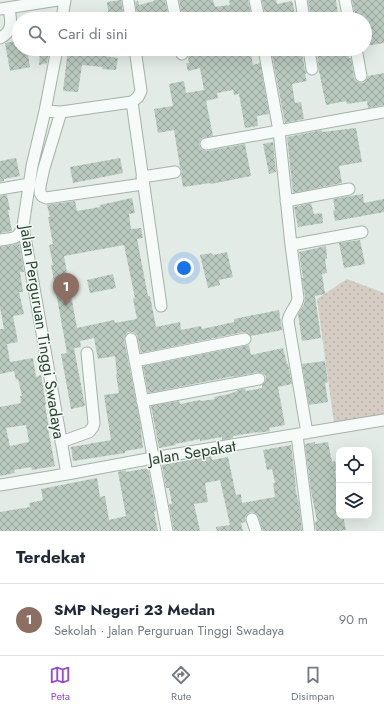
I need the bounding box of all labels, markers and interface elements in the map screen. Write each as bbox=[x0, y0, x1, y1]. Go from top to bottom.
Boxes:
search box bbox=[12, 12, 372, 56]
icon: search bbox=[26, 23, 48, 45]
text: Cari di sini bbox=[58, 23, 128, 45]
street label: Jalan Perguruan Tinggi Swadaya bbox=[14, 222, 71, 441]
your location bbox=[174, 258, 194, 278]
pin: 1 bbox=[53, 273, 79, 306]
street label: Jalan Sepakat bbox=[145, 434, 238, 471]
map controls bbox=[336, 447, 372, 519]
button: locate bbox=[336, 447, 372, 483]
button: layers bbox=[336, 483, 372, 519]
text: Terdekat bbox=[16, 545, 85, 569]
text: SMP Negeri 23 Medan bbox=[54, 599, 215, 621]
text: 1 bbox=[26, 610, 32, 629]
text: 90 m bbox=[339, 610, 368, 629]
text: Sekolah · Jalan Perguruan Tinggi Swadaya bbox=[54, 621, 284, 640]
tab: Peta bbox=[49, 664, 71, 704]
tab: Rute bbox=[170, 664, 192, 704]
tab: Disimpan bbox=[291, 664, 335, 704]

